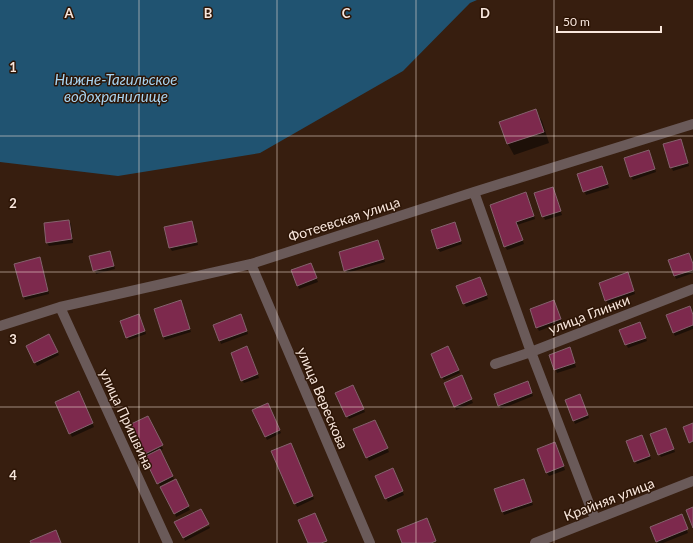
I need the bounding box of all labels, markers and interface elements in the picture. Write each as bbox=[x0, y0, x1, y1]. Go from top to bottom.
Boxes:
text: A bbox=[63, 5, 74, 21]
text: B bbox=[204, 5, 213, 21]
text: C bbox=[342, 5, 351, 21]
text: D bbox=[480, 5, 490, 21]
scale bar bbox=[557, 8, 661, 34]
text: 50 m bbox=[563, 14, 590, 29]
text: 1 bbox=[9, 59, 17, 75]
water label: Нижне-Тагильское водохранилище bbox=[55, 70, 178, 105]
street label: Фотеевская улица bbox=[286, 193, 402, 245]
text: 2 bbox=[9, 195, 17, 211]
street label: улица Глинки bbox=[546, 291, 632, 337]
text: 3 bbox=[9, 331, 17, 347]
street label: улица Верескова bbox=[294, 345, 352, 451]
street label: улица Пришвина bbox=[96, 366, 158, 472]
text: 4 bbox=[9, 467, 17, 483]
street label: Крайняя улица bbox=[561, 474, 657, 524]

